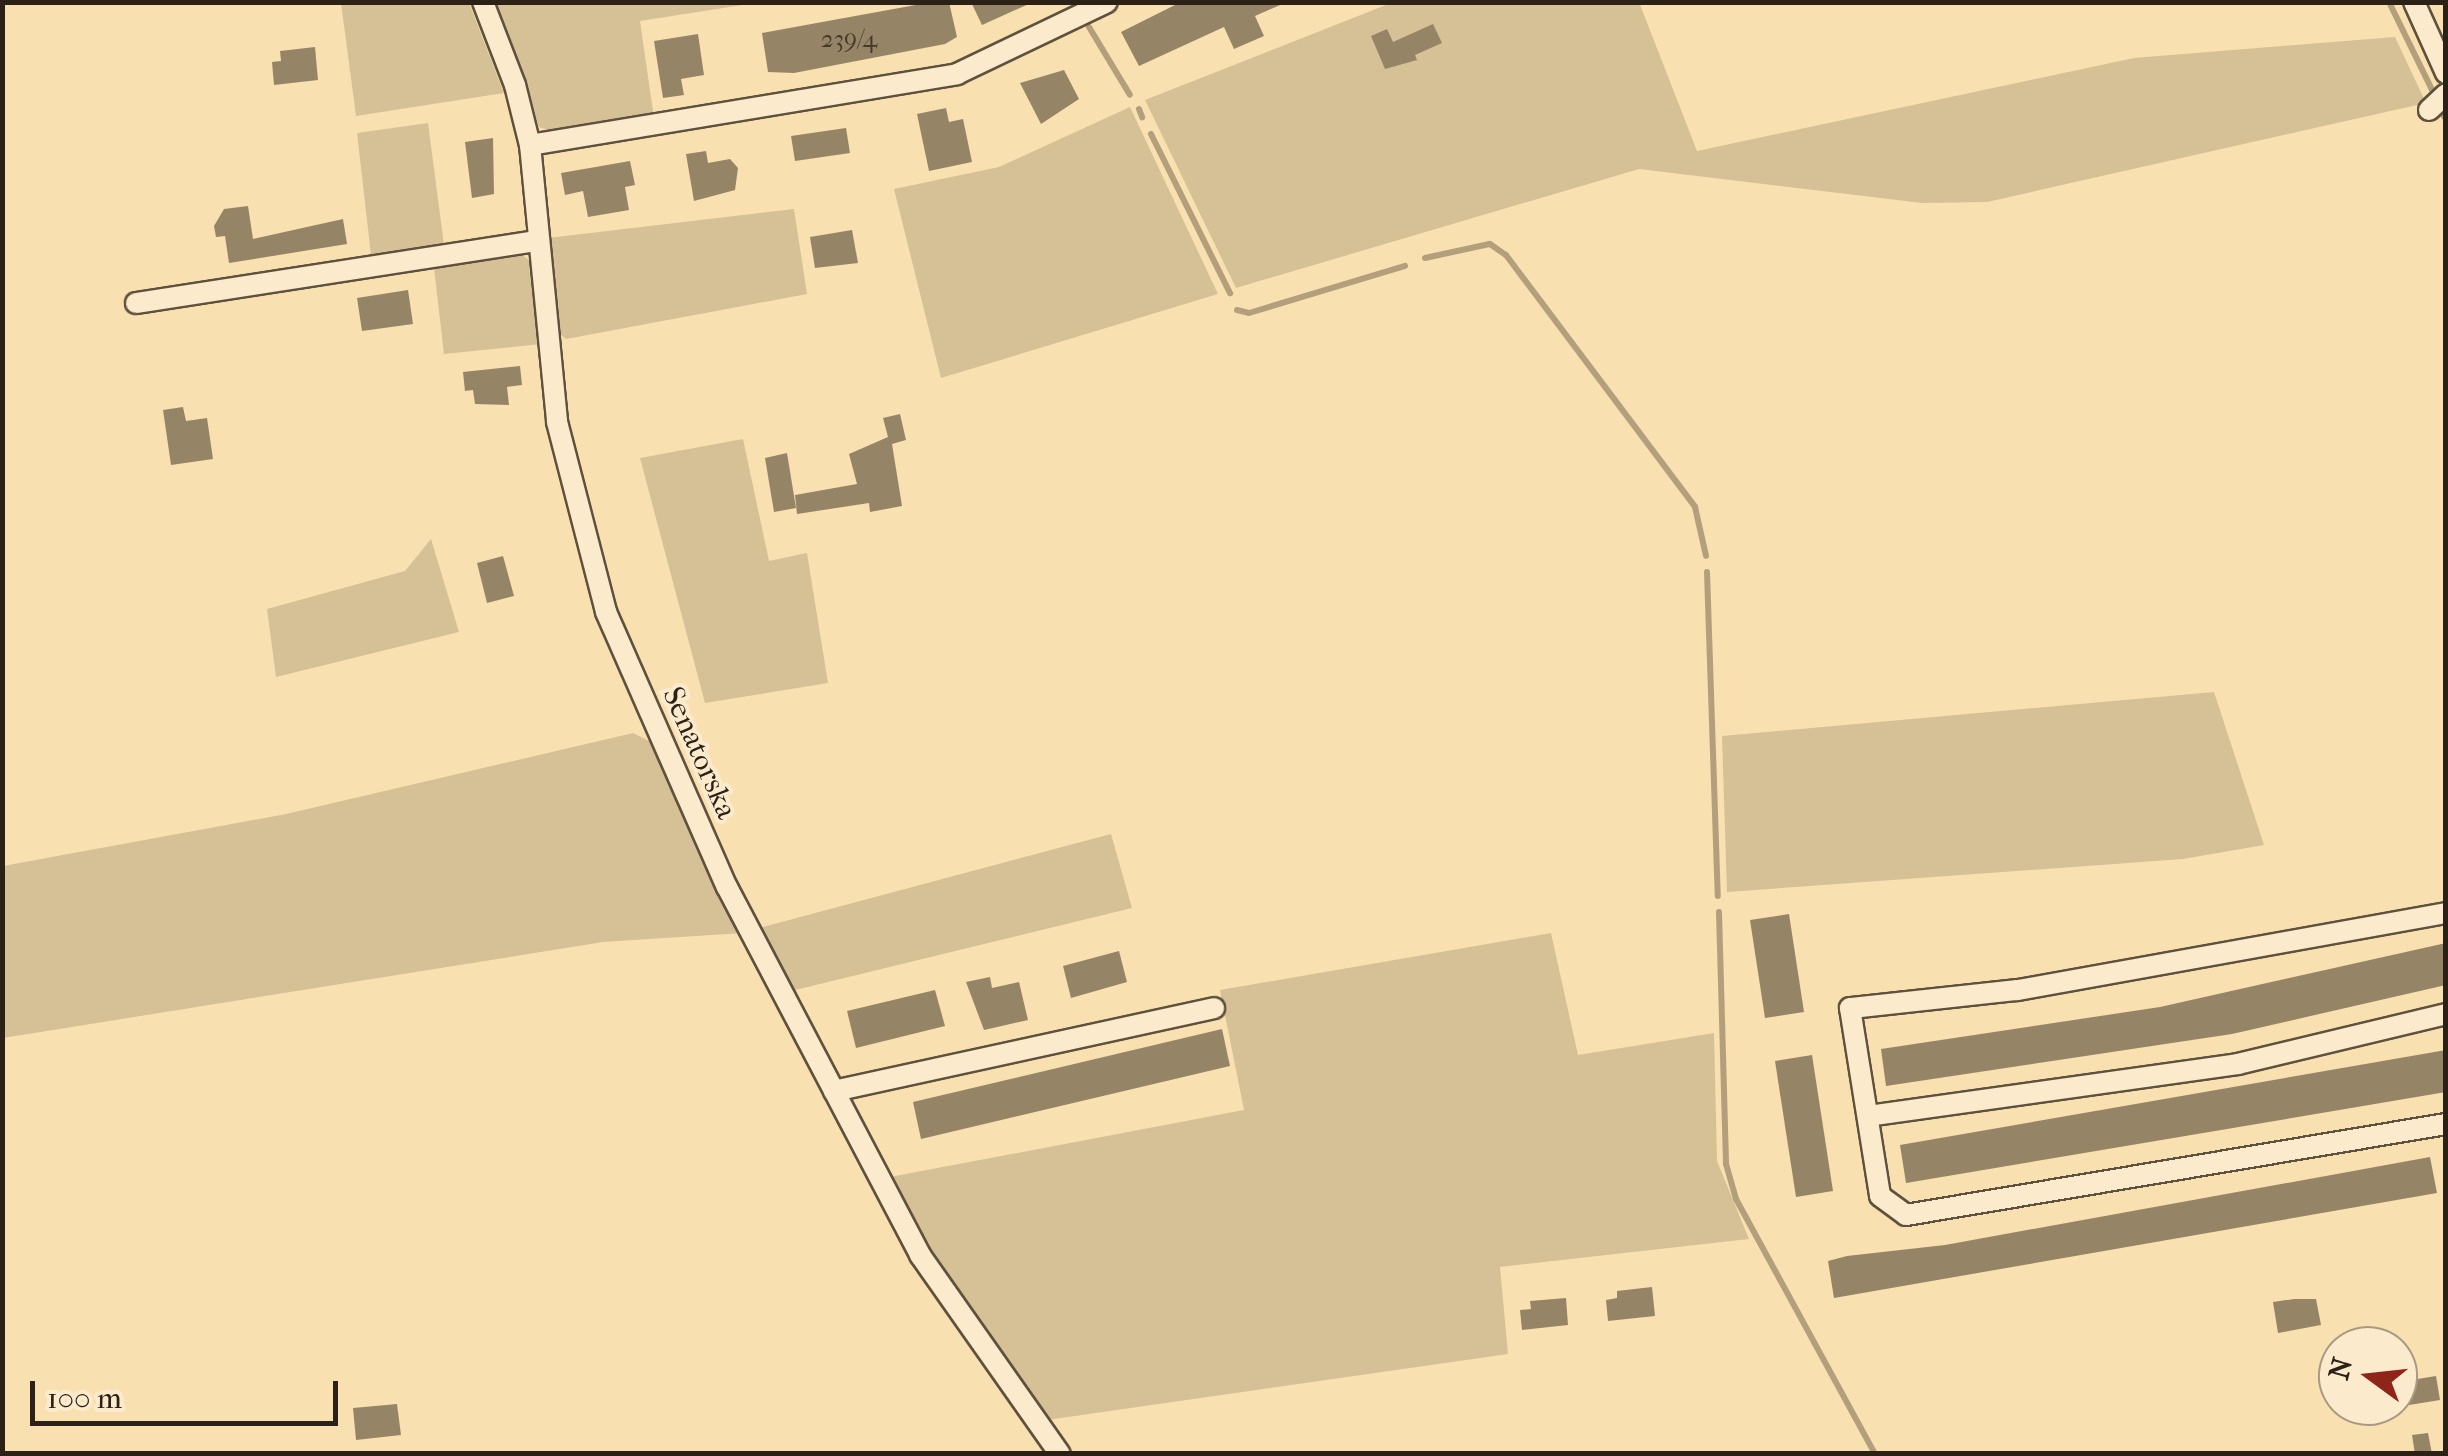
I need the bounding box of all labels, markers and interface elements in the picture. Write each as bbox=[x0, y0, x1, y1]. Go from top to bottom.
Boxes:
house number: 239/4 bbox=[821, 24, 877, 54]
street label: Senatorska bbox=[654, 682, 744, 824]
north arrow bbox=[2318, 1326, 2418, 1426]
text: N bbox=[2322, 1354, 2359, 1383]
scale bar bbox=[35, 1361, 342, 1423]
text: 100 m bbox=[47, 1381, 122, 1416]

